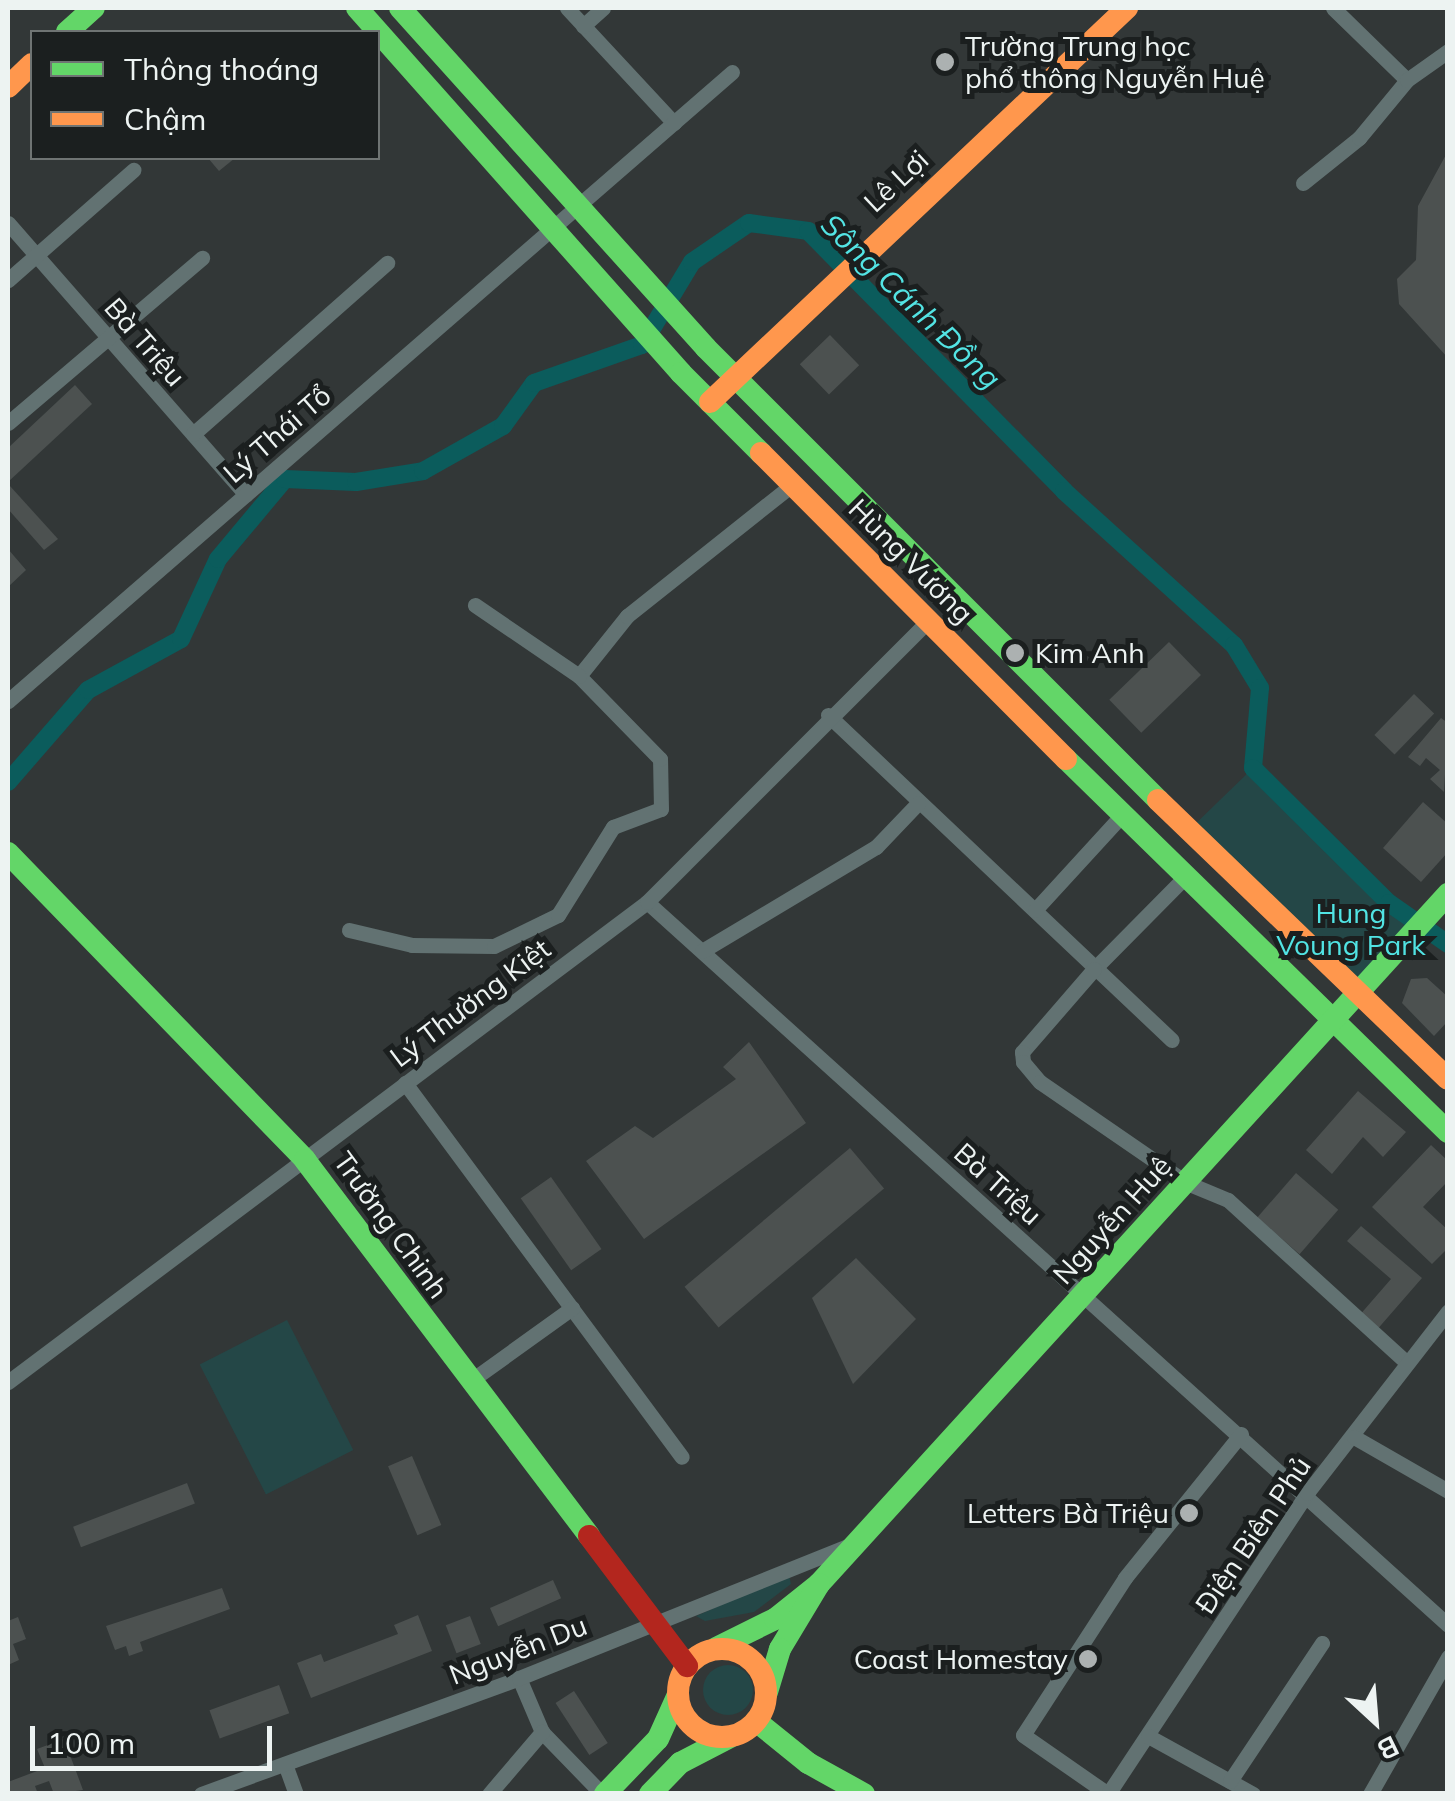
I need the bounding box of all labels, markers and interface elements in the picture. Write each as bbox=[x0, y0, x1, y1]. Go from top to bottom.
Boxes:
place label: Trường Trung học phổ thông Nguyễn Huệ bbox=[965, 29, 1265, 95]
legend bbox=[30, 30, 380, 160]
text: Thông thoáng bbox=[124, 50, 319, 88]
marker: Trường Trung học phổ thông Nguyễn Huệ bbox=[934, 51, 956, 73]
text: Chậm bbox=[124, 100, 206, 138]
street label: Lê Lợi bbox=[857, 143, 935, 219]
water label: Sông Cánh Đồng bbox=[814, 206, 1008, 396]
street label: Bà Triệu bbox=[98, 291, 192, 393]
street label: Lý Thái Tổ bbox=[217, 378, 337, 490]
street label: Hùng Vương bbox=[842, 492, 980, 630]
place label: Kim Anh bbox=[1035, 636, 1145, 670]
marker: Kim Anh bbox=[1004, 642, 1026, 664]
park label: Hung Voung Park bbox=[1276, 896, 1426, 962]
street label: Lý Thường Kiệt bbox=[383, 932, 557, 1074]
street label: Bà Triệu bbox=[947, 1136, 1049, 1232]
street label: Trường Chinh bbox=[327, 1145, 455, 1305]
street label: Nguyễn Huệ bbox=[1046, 1149, 1178, 1291]
street label: Điện Biên Phủ bbox=[1188, 1450, 1318, 1620]
place label: Letters Bà Triệu bbox=[967, 1496, 1169, 1530]
marker: Letters Bà Triệu bbox=[1178, 1502, 1200, 1524]
street label: Nguyễn Du bbox=[444, 1608, 592, 1692]
place label: Coast Homestay bbox=[854, 1642, 1068, 1676]
marker: Coast Homestay bbox=[1077, 1648, 1099, 1670]
north arrow bbox=[1325, 1671, 1425, 1771]
scale bar bbox=[35, 1706, 278, 1768]
text: 100 m bbox=[47, 1724, 135, 1762]
text: B bbox=[1372, 1728, 1405, 1768]

